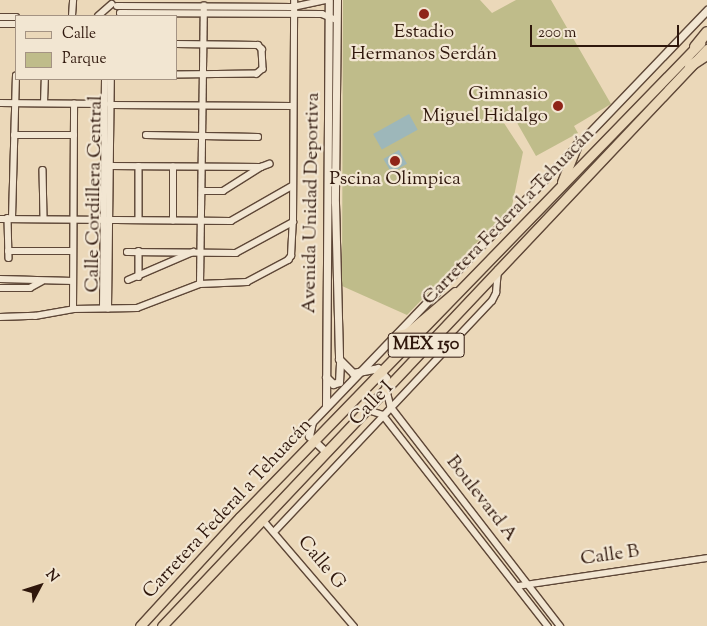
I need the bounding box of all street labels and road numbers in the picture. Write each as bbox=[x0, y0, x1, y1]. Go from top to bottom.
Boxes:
street label: Avenida Unidad Deportiva bbox=[299, 92, 325, 314]
street label: Calle Cordillera Central bbox=[82, 95, 108, 293]
street label: Carretera Federal a Tehuacán bbox=[418, 124, 600, 310]
road number: MEX 150 bbox=[387, 330, 465, 360]
street label: Calle I bbox=[345, 377, 399, 431]
street label: Carretera Federal a Tehuacán bbox=[139, 414, 317, 604]
street label: Boulevard A bbox=[440, 451, 522, 547]
street label: Calle G bbox=[292, 532, 350, 594]
street label: Calle B bbox=[579, 541, 641, 571]

